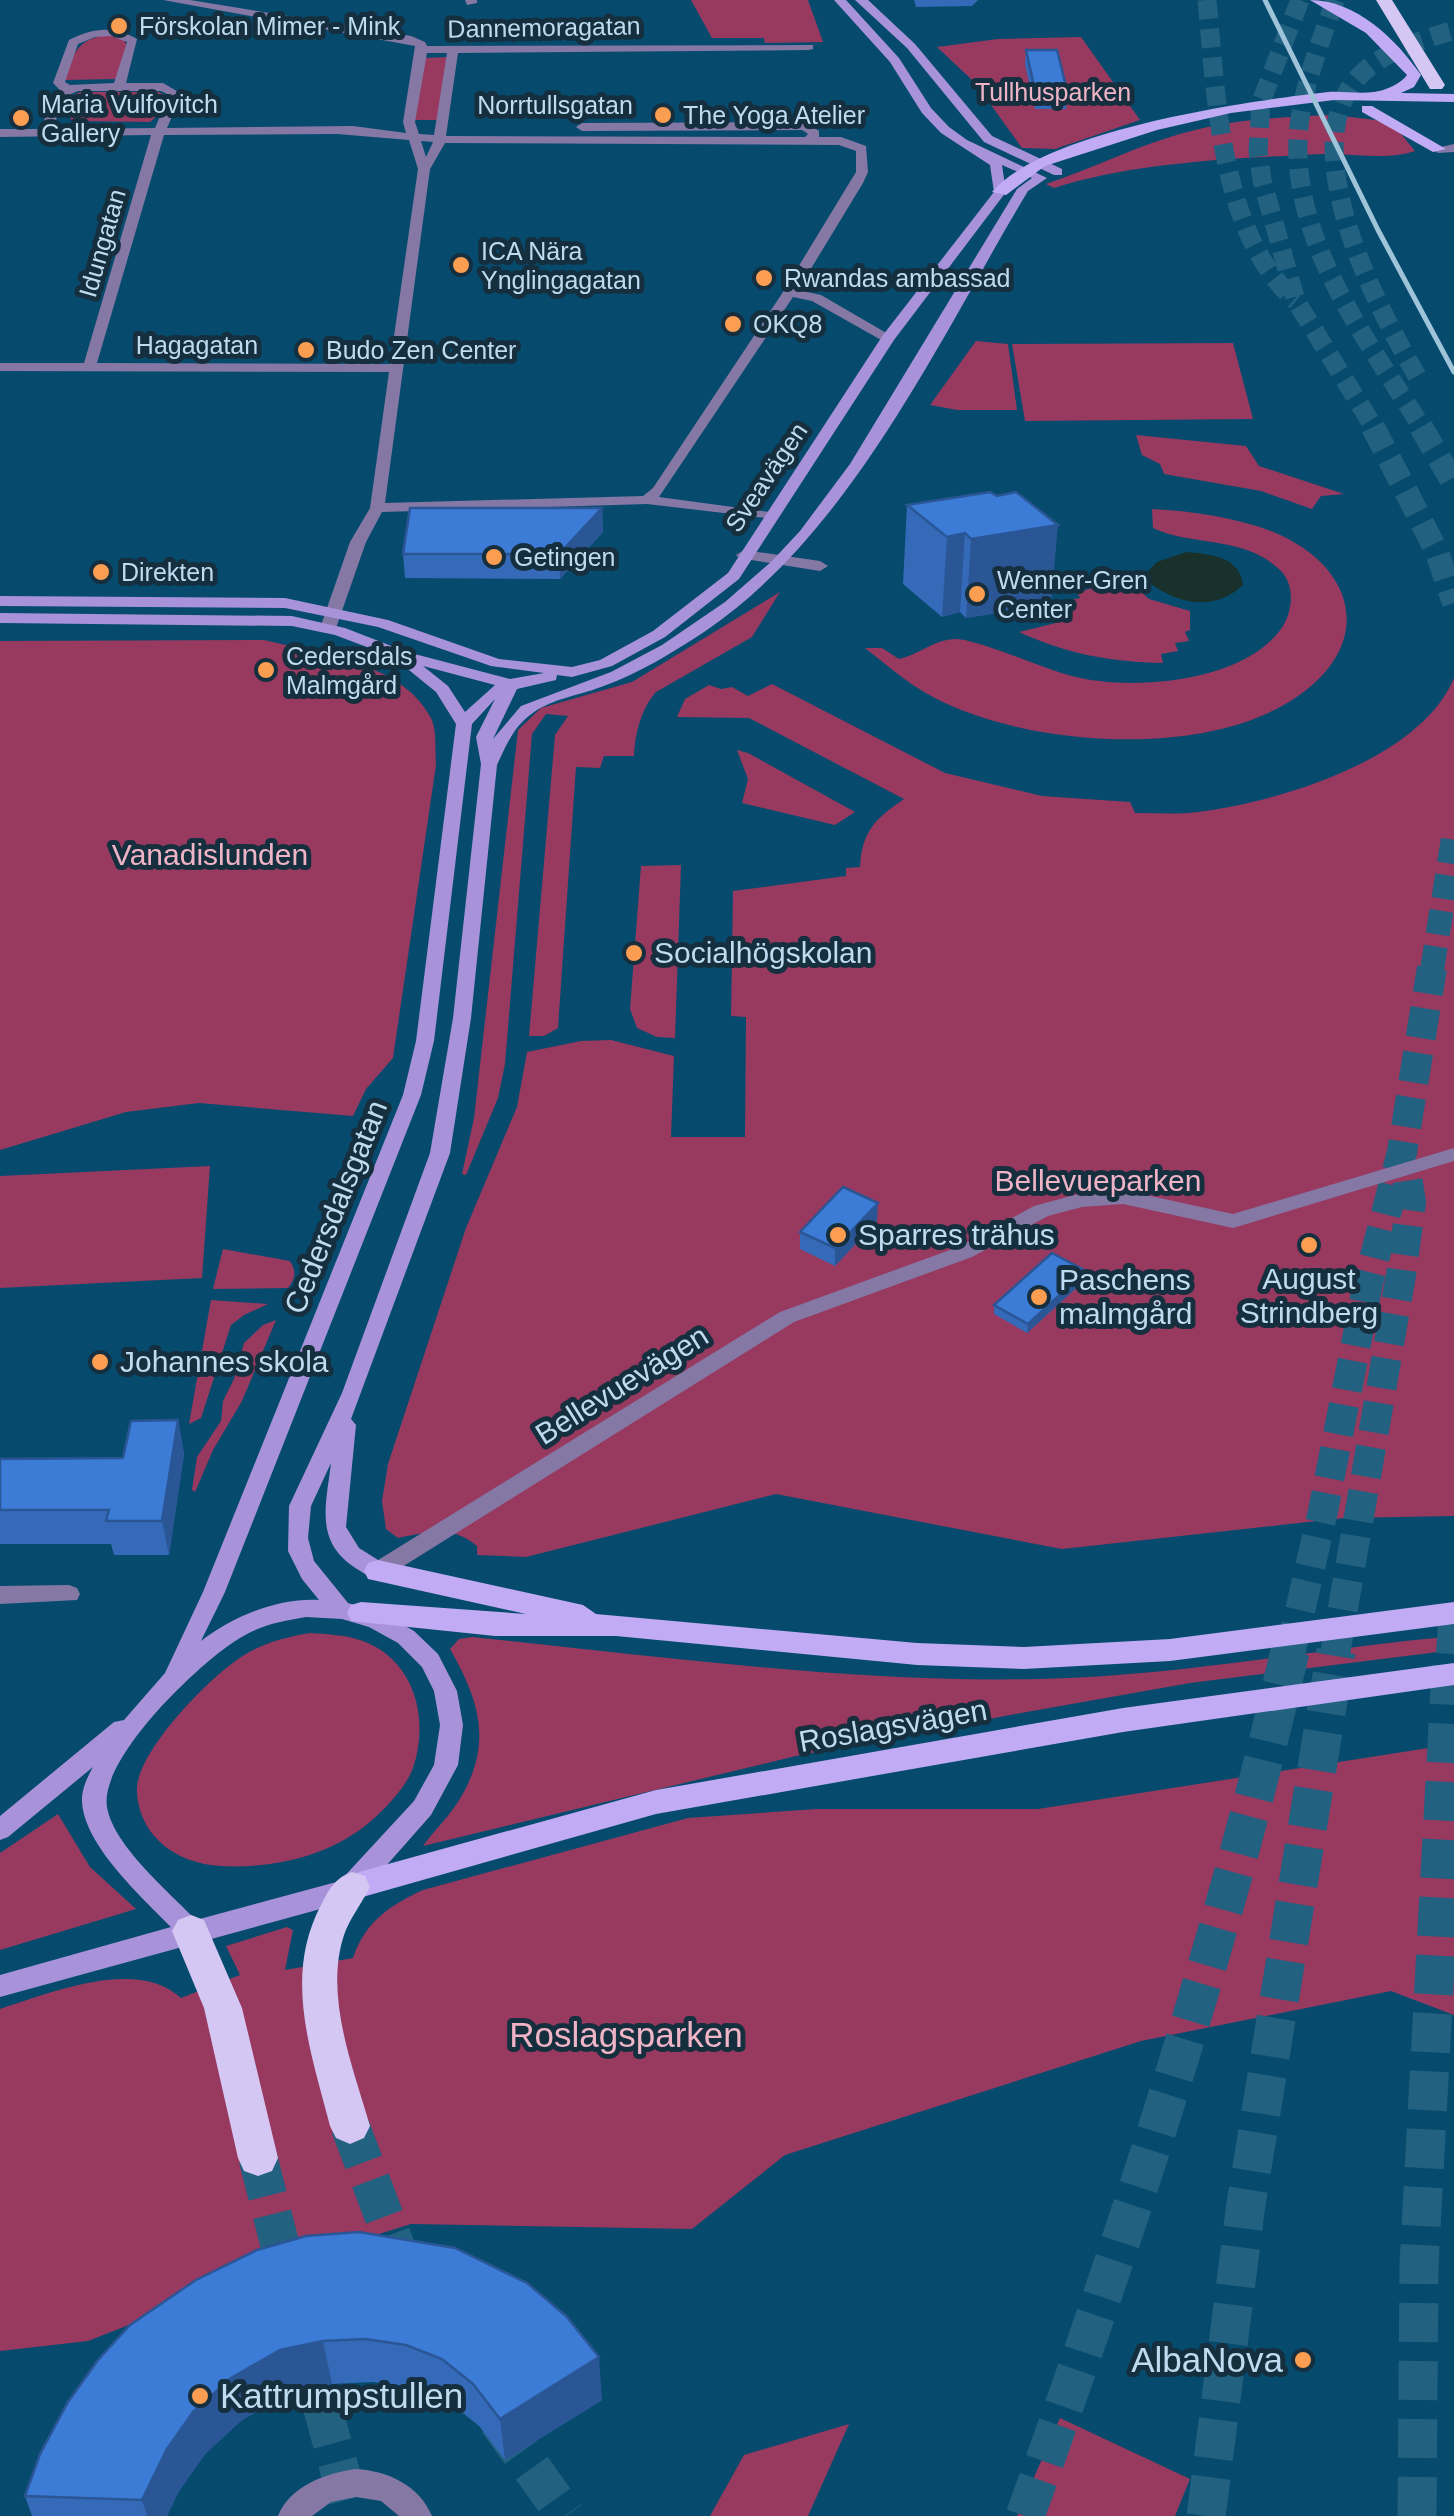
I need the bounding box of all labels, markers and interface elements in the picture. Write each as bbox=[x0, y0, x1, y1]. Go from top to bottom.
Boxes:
street label: Dannemoragatan bbox=[447, 11, 641, 43]
place label: Förskolan Mimer - Mink bbox=[139, 12, 401, 40]
marker: Förskolan Mimer - Mink bbox=[108, 15, 130, 37]
park label: Tullhusparken bbox=[975, 78, 1131, 106]
place label: Maria Vulfovitch Gallery bbox=[41, 90, 218, 147]
street label: Norrtullsgatan bbox=[477, 91, 633, 119]
place label: The Yoga Atelier bbox=[683, 101, 865, 129]
marker: The Yoga Atelier bbox=[652, 104, 674, 126]
marker: Maria Vulfovitch Gallery bbox=[10, 107, 32, 129]
street label: Idungatan bbox=[73, 186, 131, 300]
place label: ICA Nära Ynglingagatan bbox=[481, 237, 641, 294]
marker: ICA Nära Ynglingagatan bbox=[450, 254, 472, 276]
place label: Rwandas ambassad bbox=[784, 264, 1011, 292]
marker: Rwandas ambassad bbox=[753, 267, 775, 289]
place label: OKQ8 bbox=[753, 310, 822, 338]
marker: OKQ8 bbox=[722, 313, 744, 335]
street label: Hagagatan bbox=[136, 331, 258, 359]
place label: Budo Zen Center bbox=[326, 336, 516, 364]
marker: Budo Zen Center bbox=[295, 339, 317, 361]
street label: Sveavägen bbox=[719, 417, 813, 537]
place label: Getingen bbox=[514, 543, 615, 571]
marker: Getingen bbox=[483, 546, 505, 568]
place label: Direkten bbox=[121, 558, 214, 586]
marker: Direkten bbox=[90, 561, 112, 583]
place label: Wenner-Gren Center bbox=[997, 566, 1148, 623]
marker: Wenner-Gren Center bbox=[966, 583, 988, 605]
place label: Cedersdals Malmgård bbox=[286, 642, 412, 699]
marker: Cedersdals Malmgård bbox=[255, 659, 277, 681]
park label: Vanadislunden bbox=[112, 838, 308, 871]
place label: Socialhögskolan bbox=[654, 936, 872, 969]
marker: Socialhögskolan bbox=[623, 942, 645, 964]
street label: Cedersdalsgatan bbox=[278, 1095, 393, 1318]
park label: Bellevueparken bbox=[995, 1164, 1201, 1197]
place label: Sparres trähus bbox=[858, 1218, 1055, 1251]
marker: Sparres trähus bbox=[827, 1224, 849, 1246]
marker: August Strindberg bbox=[1298, 1234, 1320, 1256]
place label: August Strindberg bbox=[1240, 1262, 1378, 1329]
place label: Paschens malmgård bbox=[1059, 1263, 1192, 1330]
marker: Paschens malmgård bbox=[1028, 1286, 1050, 1308]
street label: Bellevuevägen bbox=[530, 1318, 714, 1451]
place label: Johannes skola bbox=[120, 1345, 329, 1378]
marker: Johannes skola bbox=[89, 1351, 111, 1373]
street label: Roslagsvägen bbox=[796, 1693, 989, 1758]
park label: Roslagsparken bbox=[509, 2015, 743, 2054]
place label: AlbaNova bbox=[1131, 2340, 1284, 2379]
marker: AlbaNova bbox=[1292, 2349, 1314, 2371]
place label: Kattrumpstullen bbox=[220, 2376, 463, 2415]
marker: Kattrumpstullen bbox=[189, 2385, 211, 2407]

